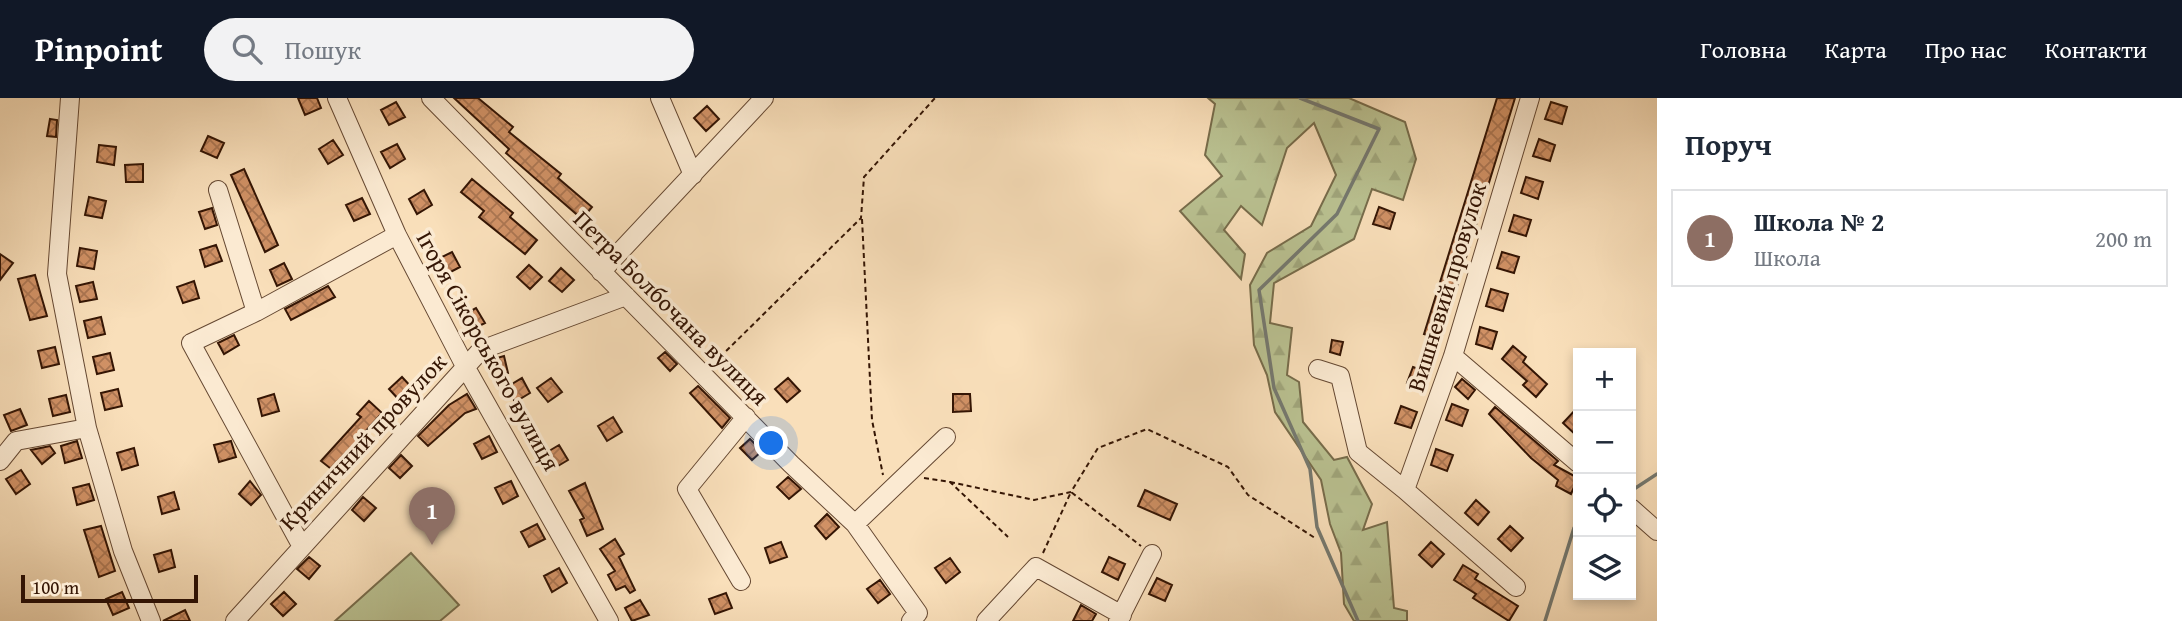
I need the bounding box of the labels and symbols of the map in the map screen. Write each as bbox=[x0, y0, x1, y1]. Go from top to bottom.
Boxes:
street label: Вишневий провулок bbox=[1398, 177, 1495, 396]
street label: Петра Болбочана вулиця bbox=[566, 202, 777, 413]
street label: Ігоря Сікорського вулиця bbox=[408, 224, 569, 477]
street label: Криничний провулок bbox=[271, 345, 455, 538]
your location bbox=[754, 426, 788, 460]
pin: 1 bbox=[409, 487, 455, 545]
scale bar bbox=[21, 572, 198, 604]

